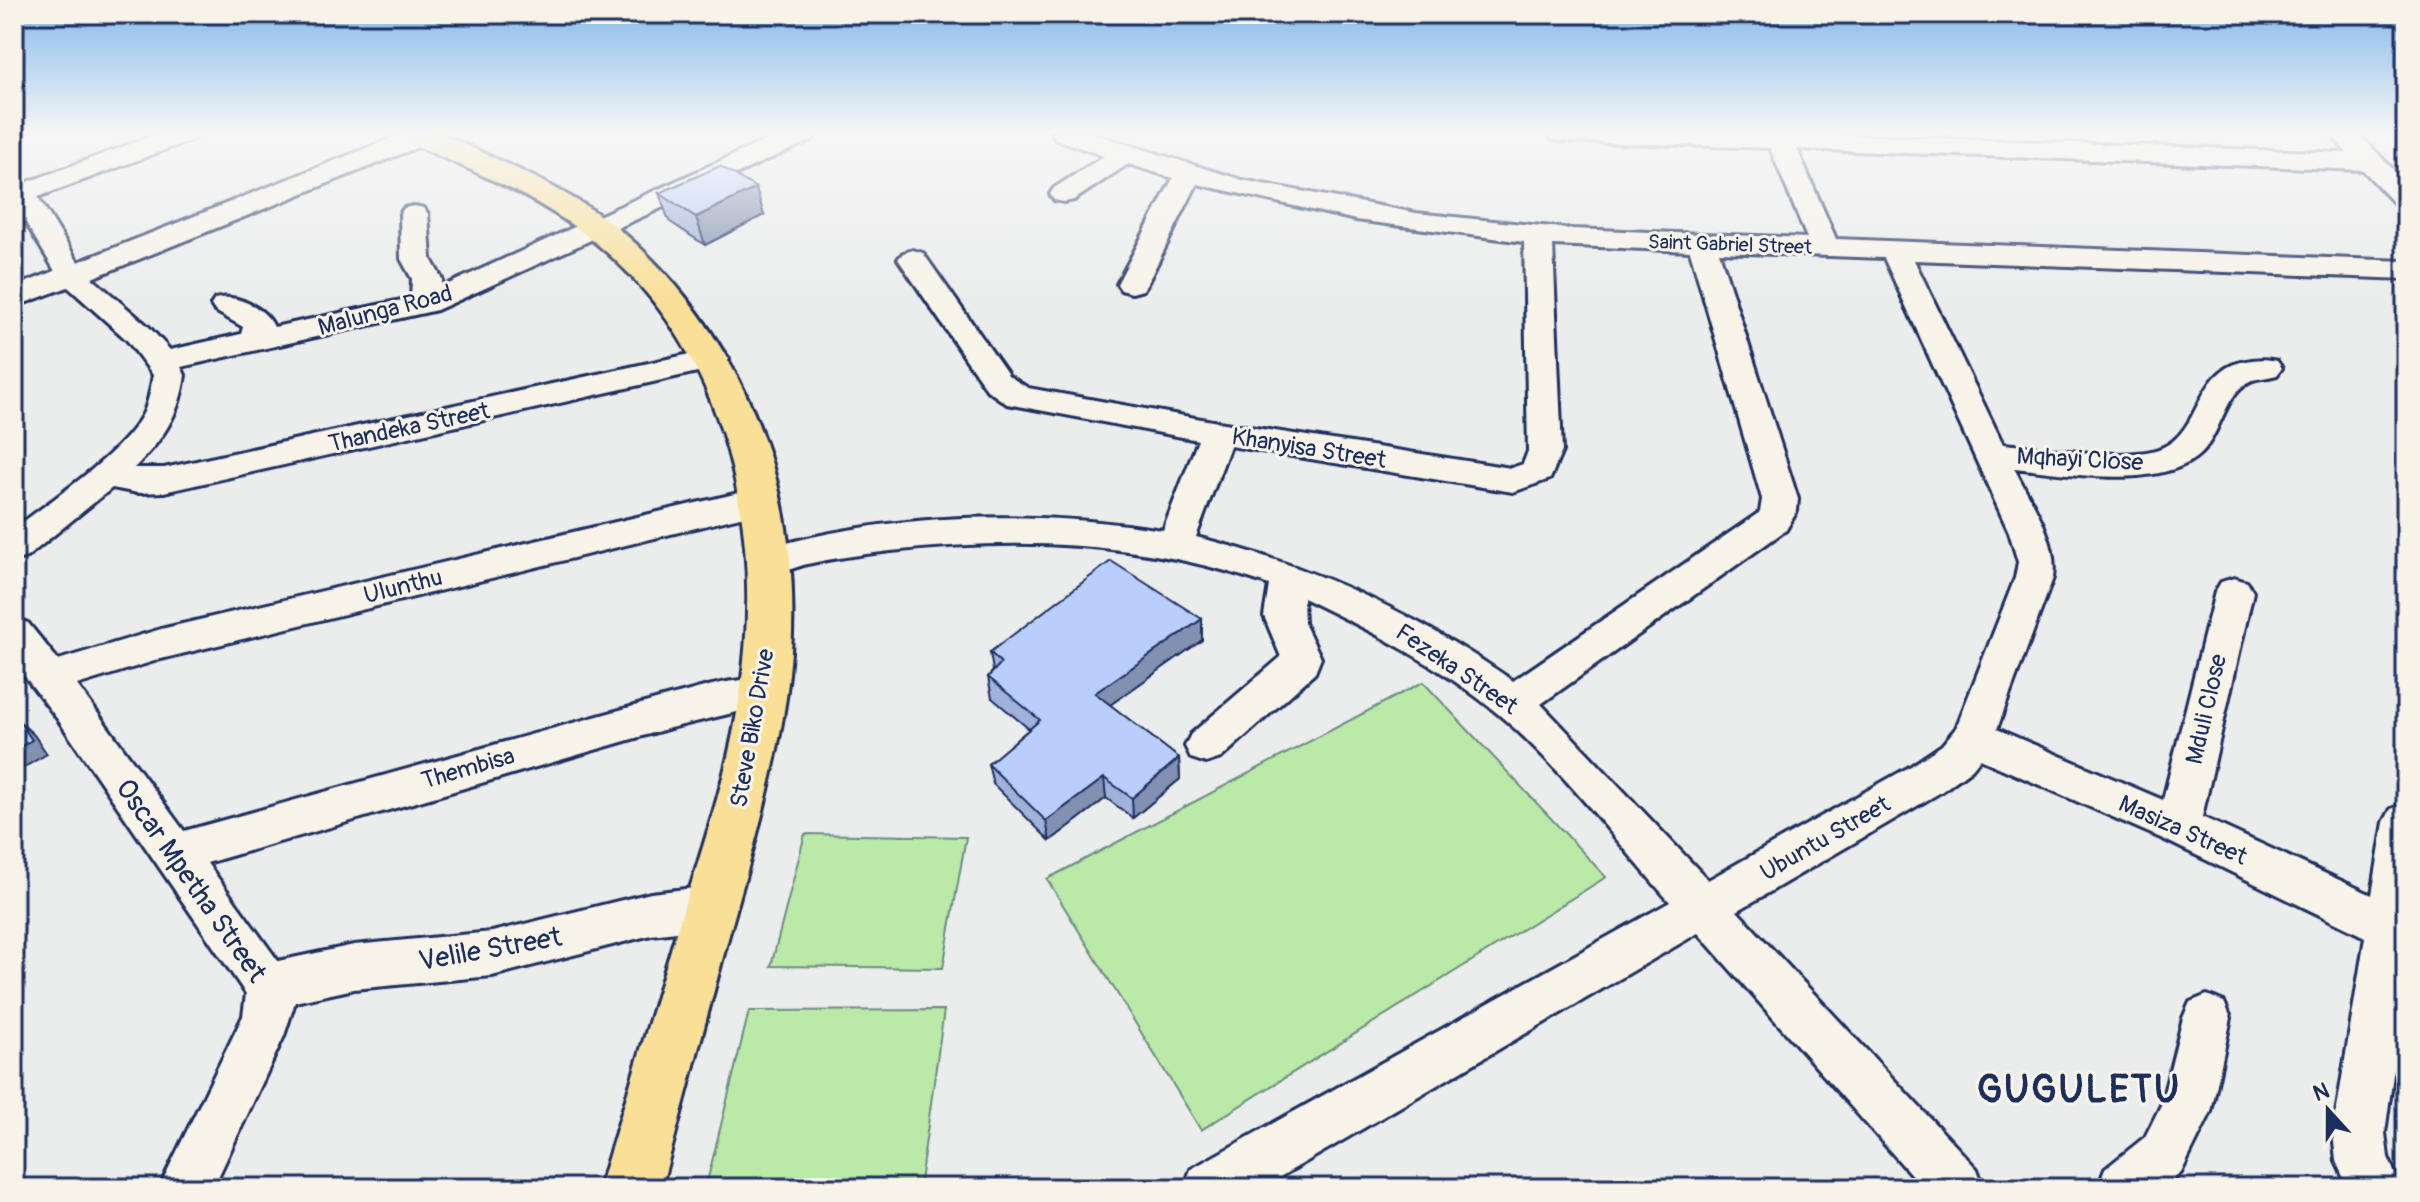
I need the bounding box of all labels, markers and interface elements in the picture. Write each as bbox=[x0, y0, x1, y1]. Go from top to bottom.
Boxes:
street label: Saint Gabriel Street bbox=[1648, 229, 1813, 260]
street label: Malunga Road bbox=[315, 279, 456, 342]
street label: Thandeka Street bbox=[326, 396, 493, 459]
street label: Khanyisa Street bbox=[1230, 422, 1389, 475]
street label: Mqhayi Close bbox=[2016, 442, 2144, 477]
street label: Ulunthu bbox=[361, 563, 445, 610]
street label: Fezeka Street bbox=[1390, 618, 1524, 721]
street label: Steve Biko Drive bbox=[724, 646, 781, 810]
street label: Mduli Close bbox=[2180, 651, 2233, 767]
street label: Thembisa bbox=[418, 741, 518, 796]
street label: Oscar Mpetha Street bbox=[108, 772, 274, 990]
street label: Ubuntu Street bbox=[1755, 789, 1896, 887]
street label: Masiza Street bbox=[2114, 789, 2252, 872]
street label: Velile Street bbox=[416, 920, 565, 979]
district label: GUGULETU bbox=[1977, 1066, 2181, 1114]
north arrow bbox=[2288, 1070, 2368, 1150]
text: N bbox=[2309, 1076, 2333, 1108]

